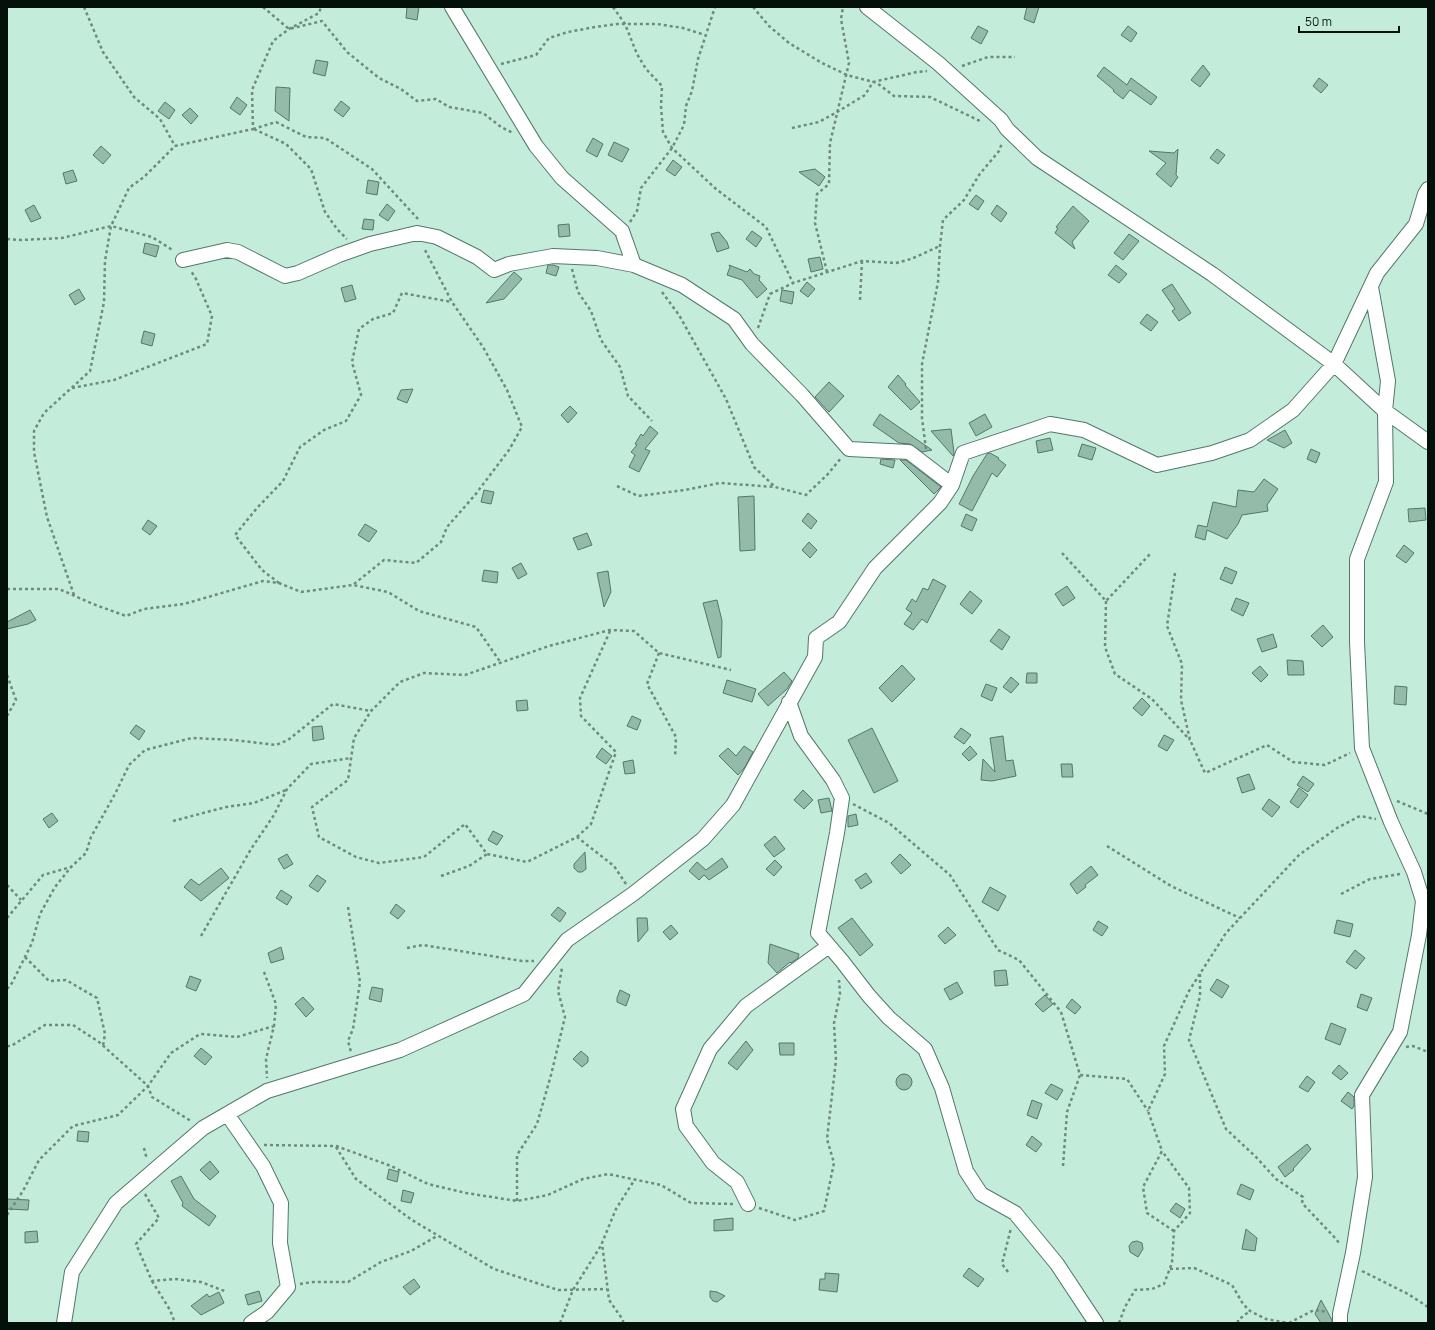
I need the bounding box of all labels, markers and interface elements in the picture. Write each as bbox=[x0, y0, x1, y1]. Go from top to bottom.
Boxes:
scale bar bbox=[1299, 8, 1399, 34]
text: 50 m bbox=[1305, 13, 1332, 30]

